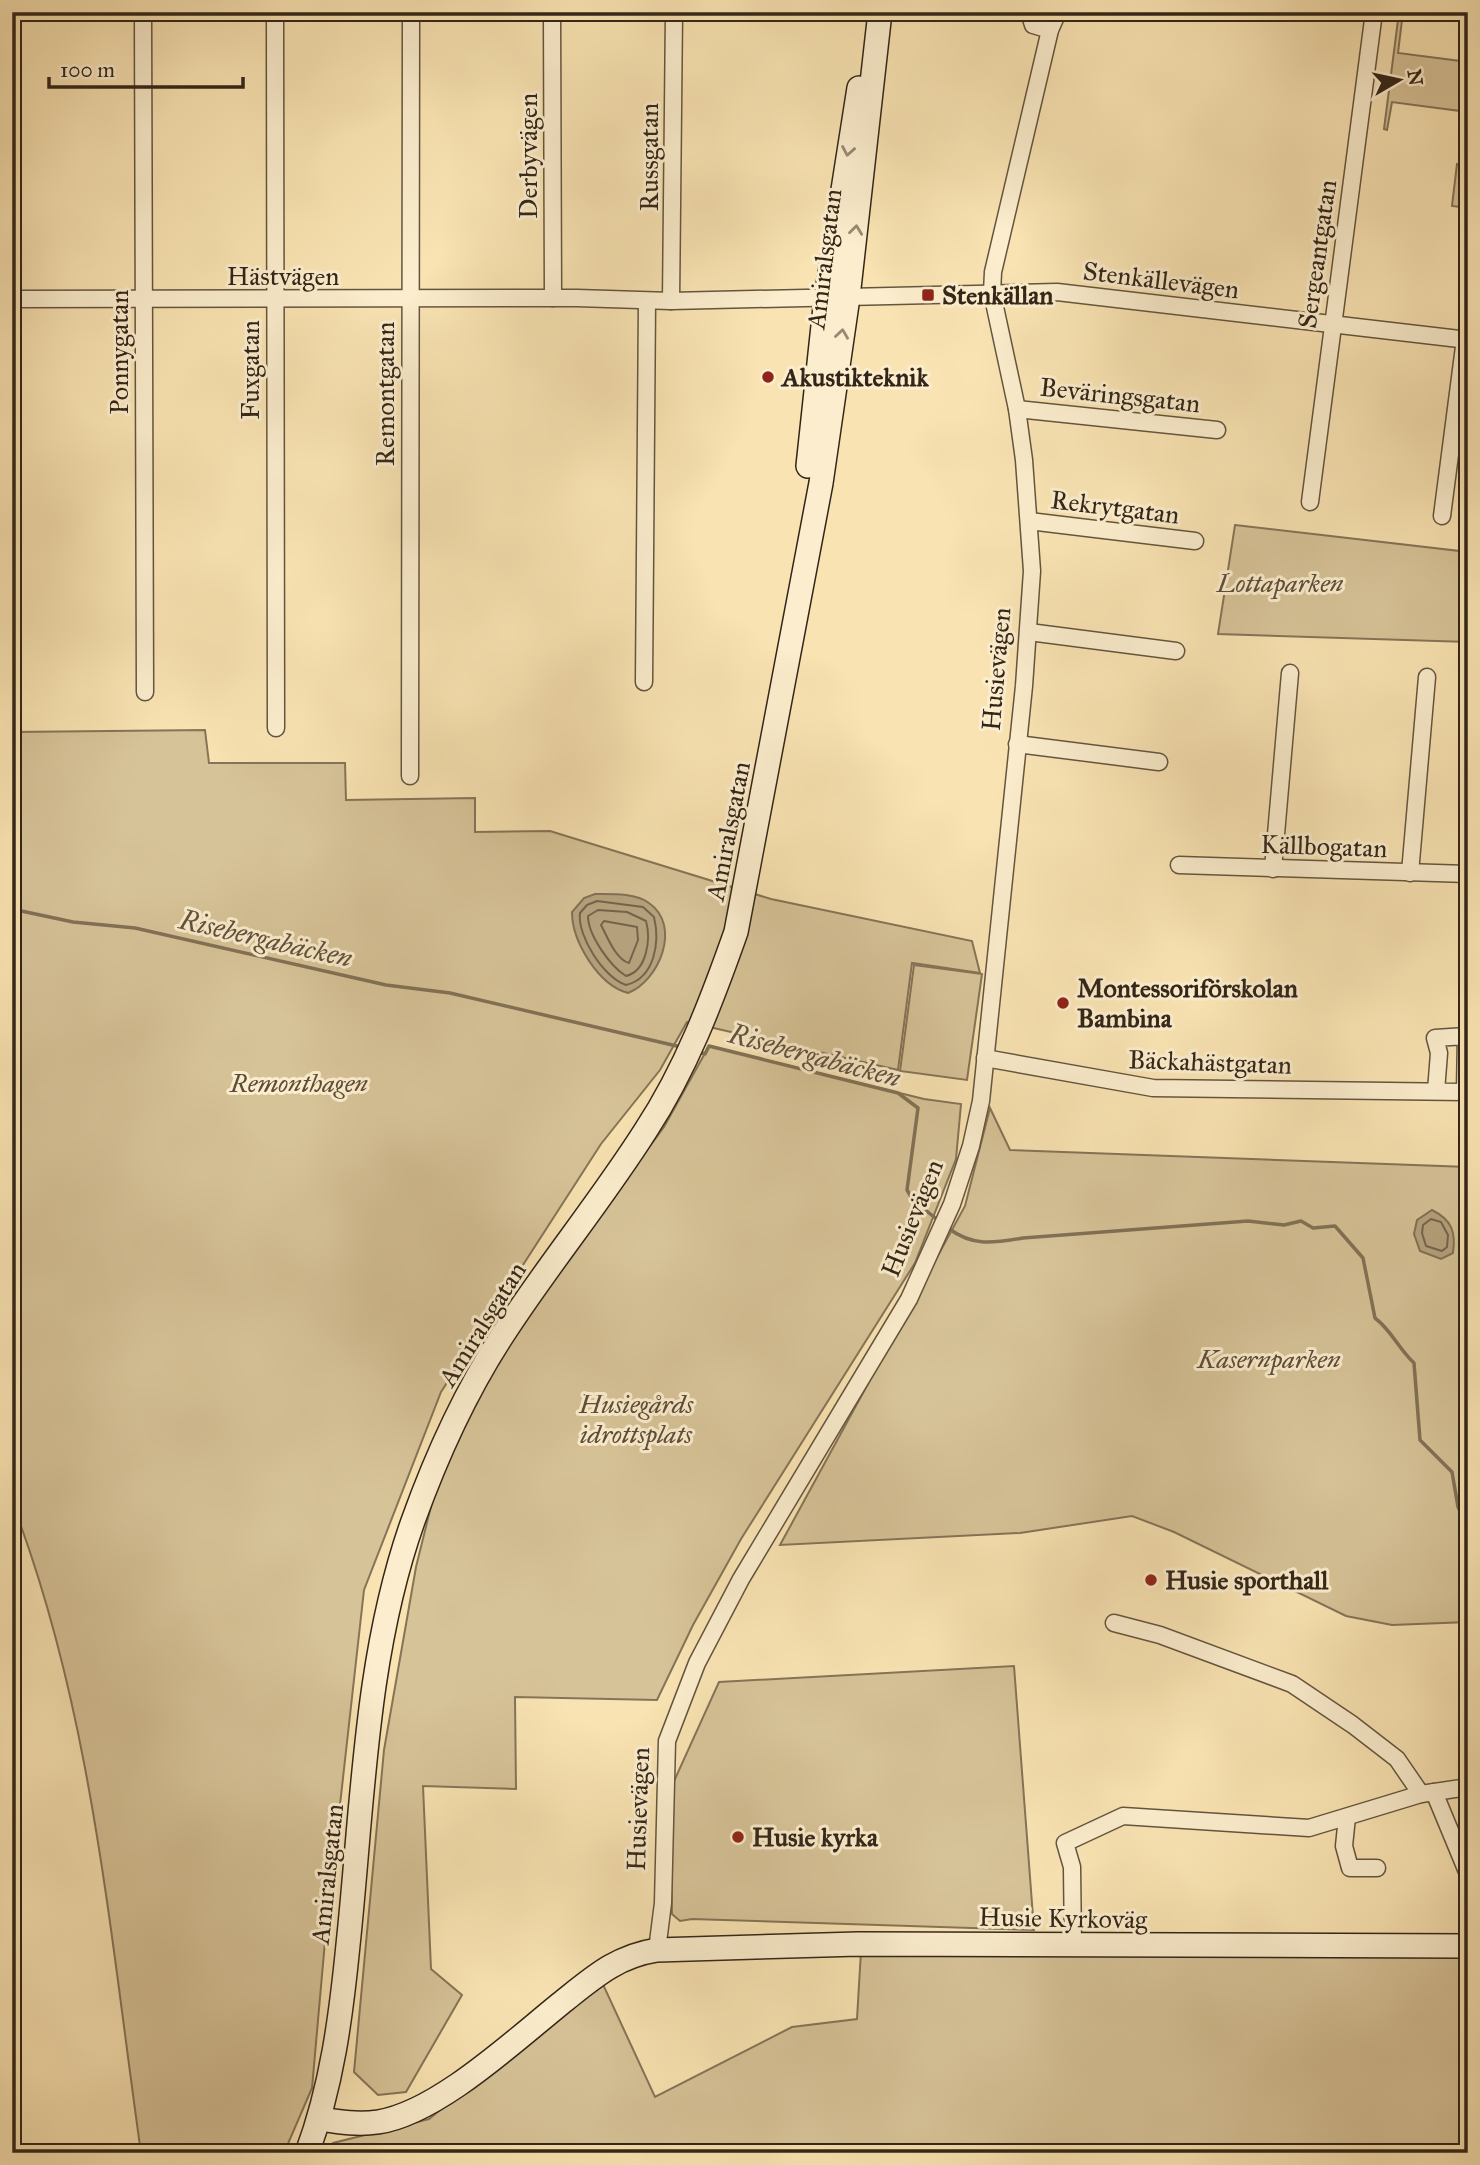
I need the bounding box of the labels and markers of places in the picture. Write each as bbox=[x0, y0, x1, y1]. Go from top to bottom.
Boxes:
place label: Stenkällan bbox=[942, 279, 1053, 311]
marker: Stenkällan bbox=[920, 287, 936, 303]
place label: Akustikteknik bbox=[780, 361, 929, 393]
marker: Akustikteknik bbox=[760, 369, 776, 385]
place label: Montessoriförskolan Bambina bbox=[1077, 972, 1298, 1034]
marker: Montessoriförskolan Bambina bbox=[1055, 995, 1071, 1011]
place label: Husie sporthall bbox=[1165, 1564, 1329, 1596]
marker: Husie sporthall bbox=[1143, 1572, 1159, 1588]
place label: Husie kyrka bbox=[752, 1821, 879, 1853]
marker: Husie kyrka bbox=[730, 1829, 746, 1845]

